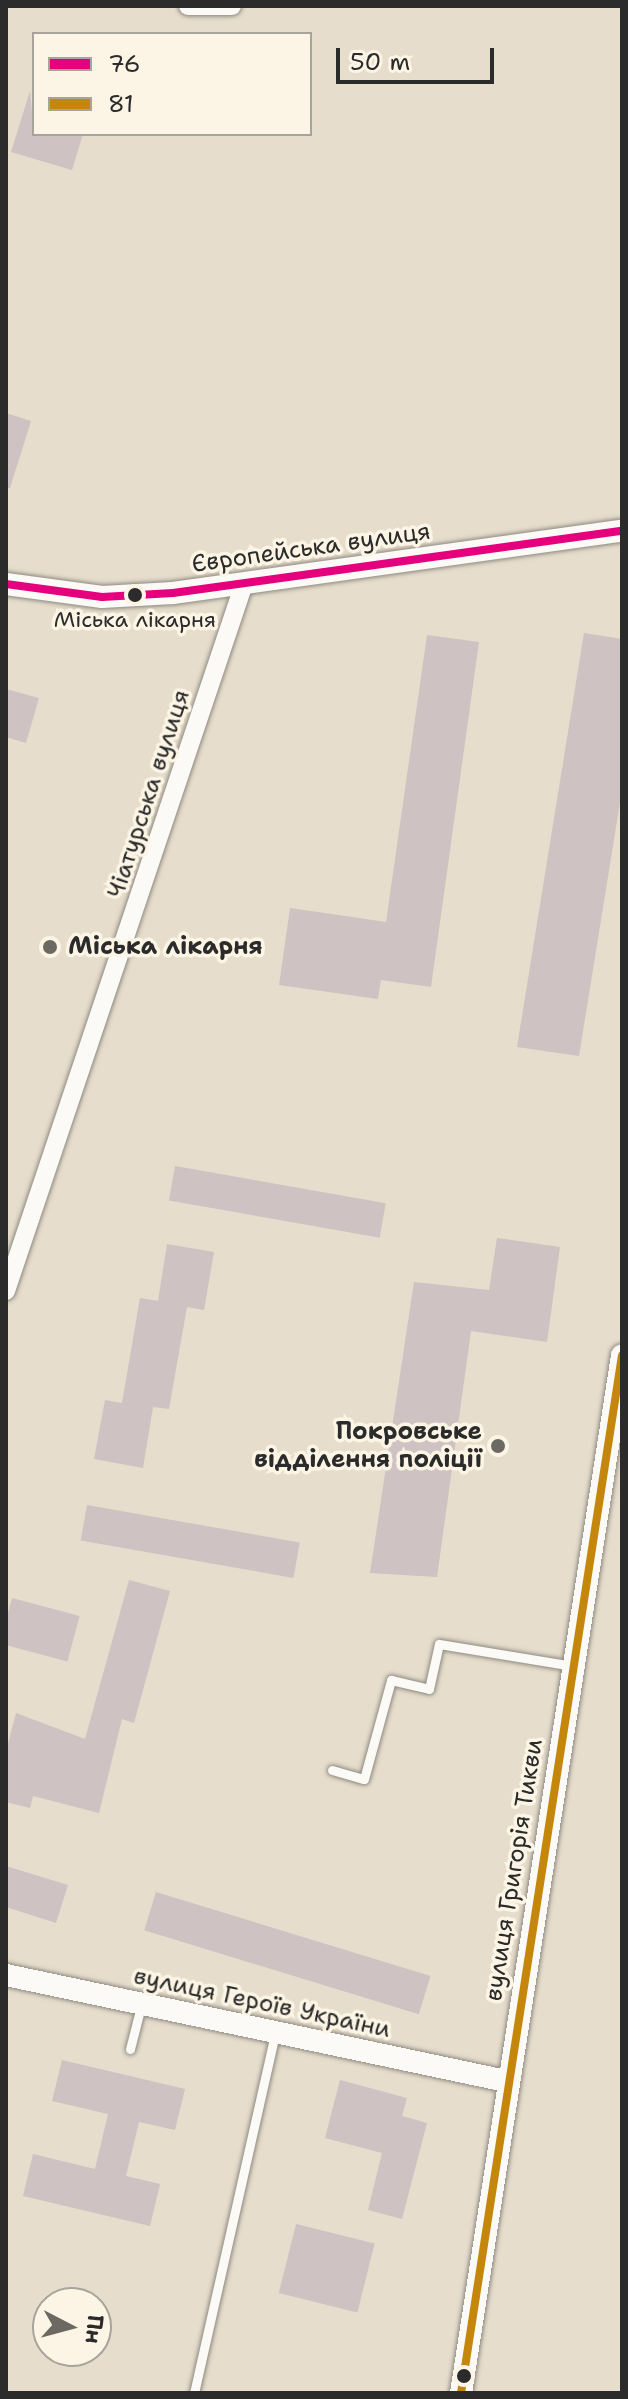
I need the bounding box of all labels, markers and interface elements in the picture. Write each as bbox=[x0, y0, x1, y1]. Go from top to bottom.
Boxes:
legend bbox=[32, 32, 312, 136]
scale bar bbox=[340, 32, 498, 82]
text: 50 m bbox=[350, 46, 410, 78]
text: 76 bbox=[108, 48, 141, 80]
text: 81 bbox=[108, 88, 134, 120]
street label: Європейська вулиця bbox=[190, 517, 432, 579]
marker: Міська лікарня bbox=[127, 587, 143, 603]
place label: Міська лікарня bbox=[54, 607, 216, 633]
street label: Чіатурська вулиця bbox=[102, 686, 196, 902]
place label: Мiська лiкарня bbox=[68, 933, 263, 961]
marker: Мiська лiкарня bbox=[39, 936, 61, 958]
place label: Покровське відділення поліції bbox=[254, 1418, 482, 1474]
marker: Покровське відділення поліції bbox=[489, 1437, 507, 1455]
street label: вулиця Григорія Тикви bbox=[479, 1737, 549, 2003]
street label: вулиця Героїв України bbox=[131, 1962, 393, 2044]
north arrow bbox=[32, 2287, 112, 2367]
text: Пн bbox=[78, 2313, 110, 2345]
unlabelled marker bbox=[456, 2368, 472, 2384]

